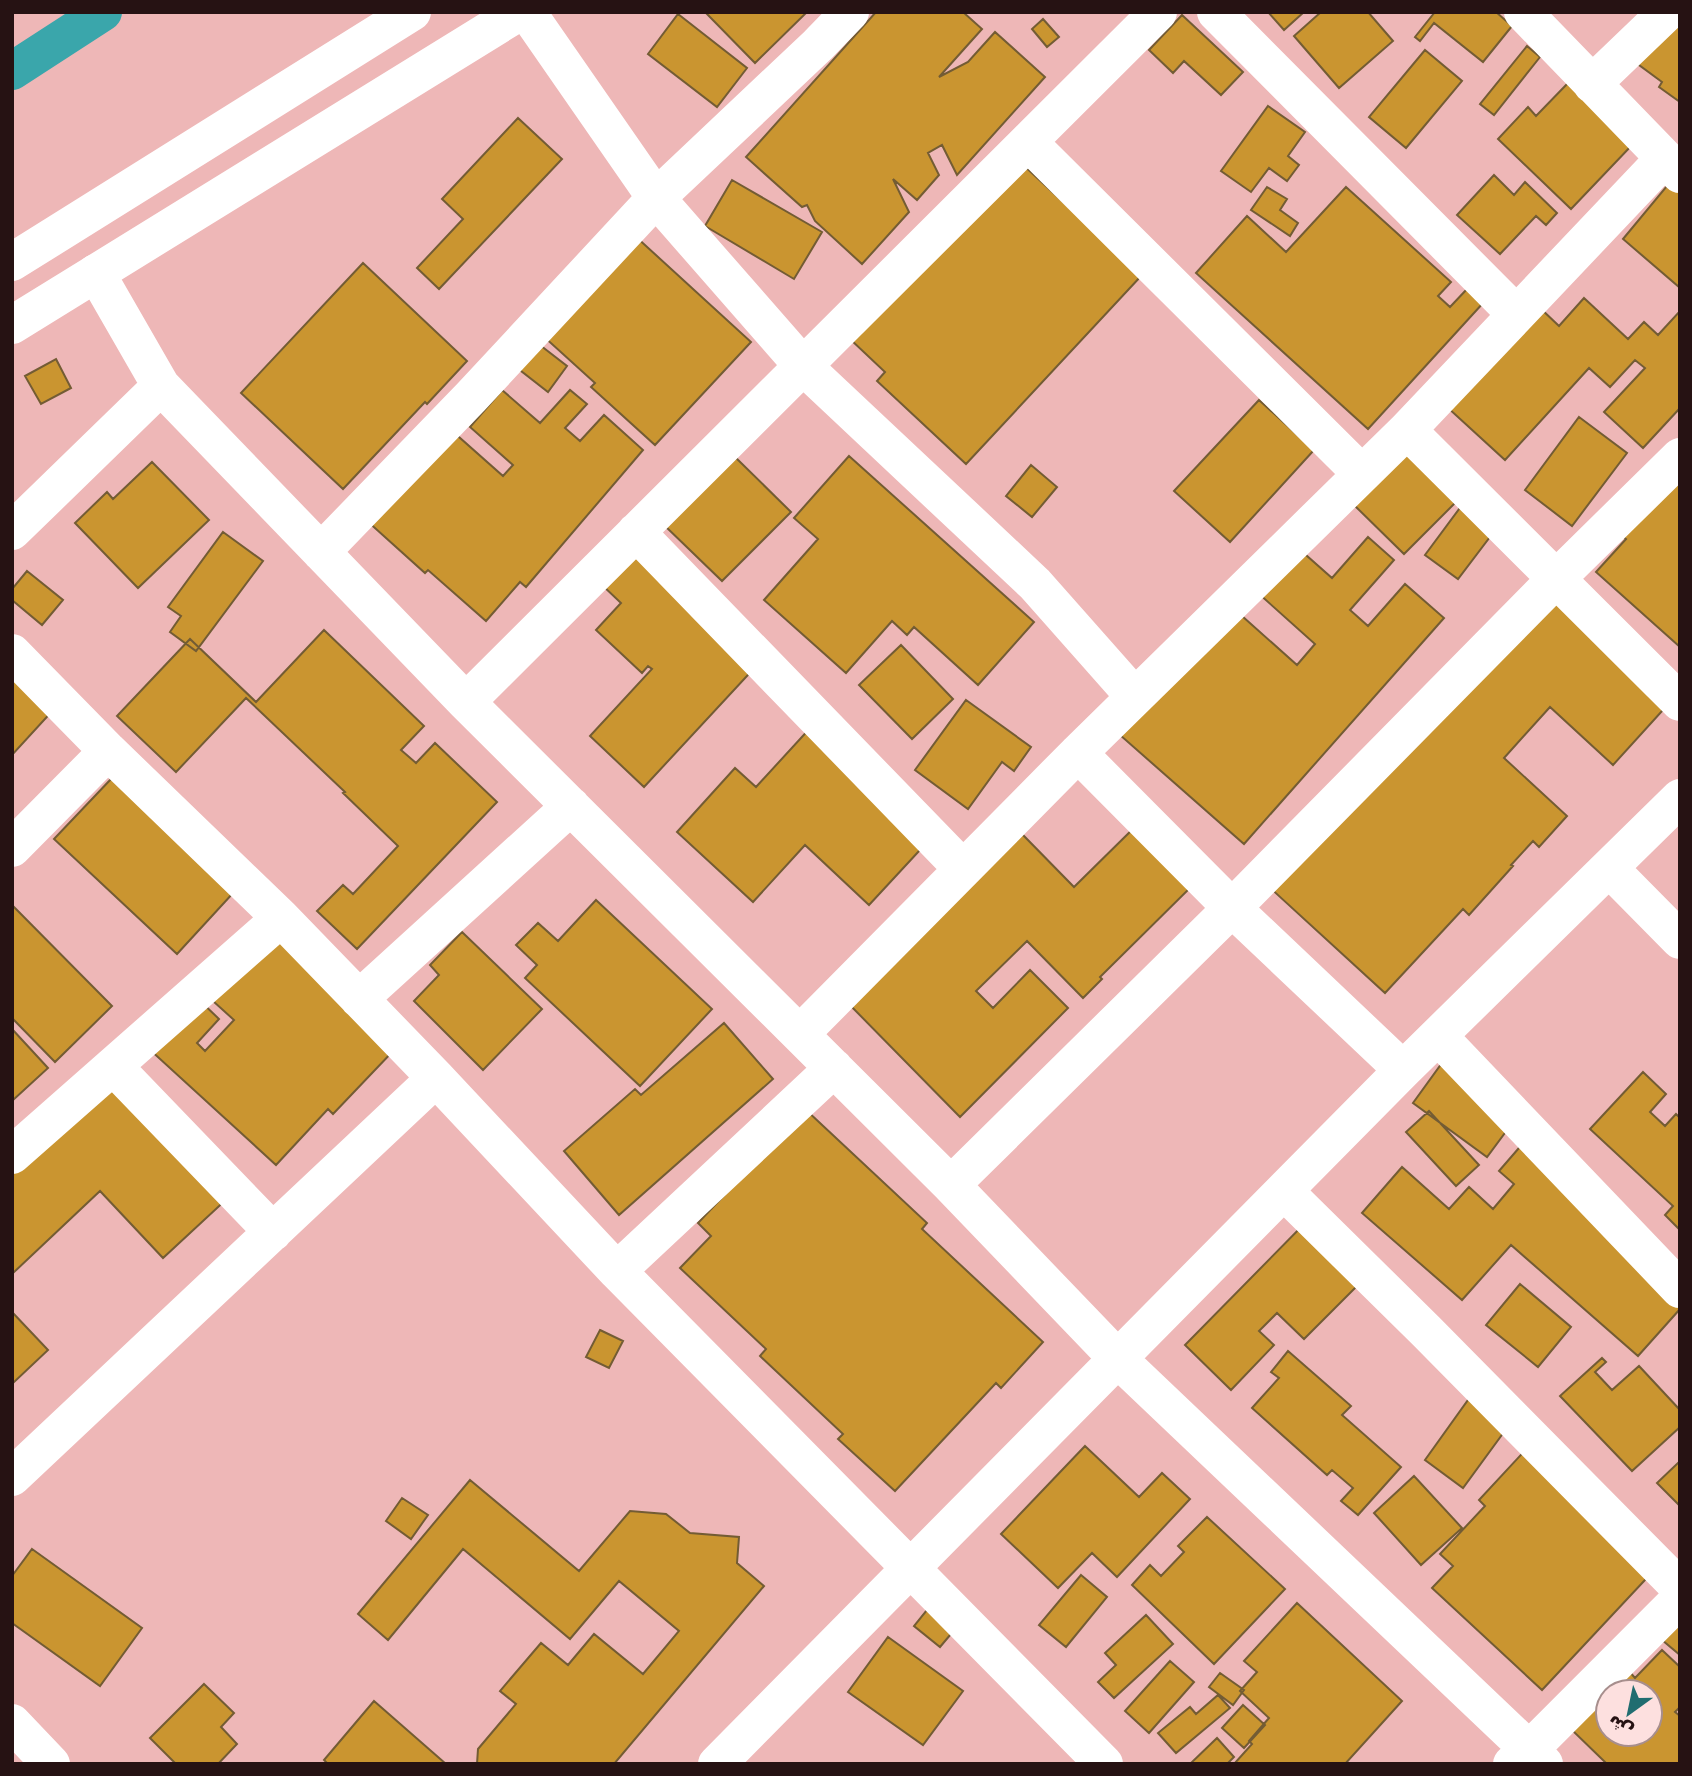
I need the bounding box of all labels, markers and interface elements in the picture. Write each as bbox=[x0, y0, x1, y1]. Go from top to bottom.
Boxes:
north arrow bbox=[1594, 1678, 1664, 1748]
text: ش bbox=[1603, 1710, 1637, 1744]

